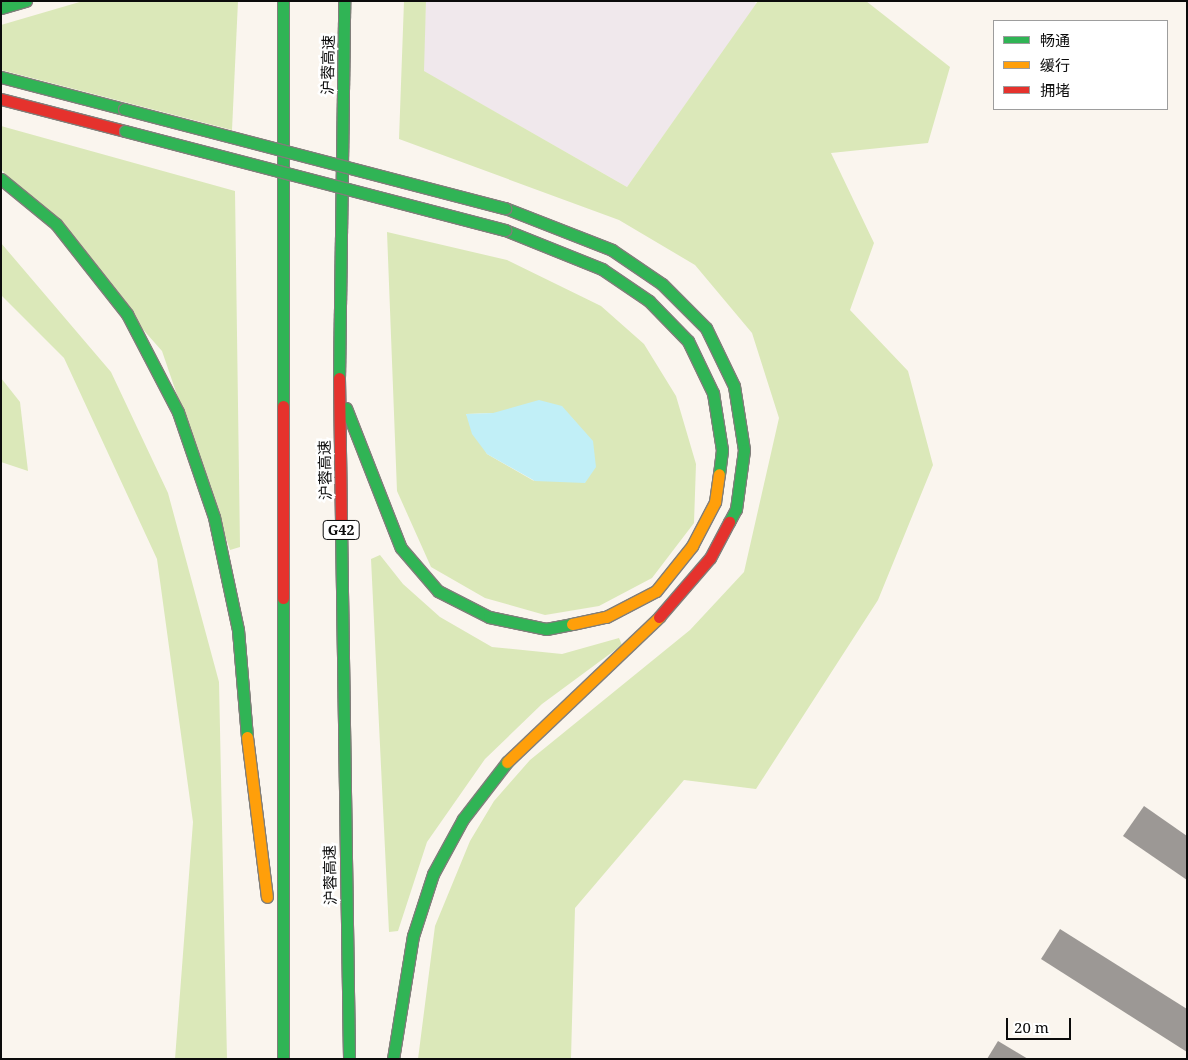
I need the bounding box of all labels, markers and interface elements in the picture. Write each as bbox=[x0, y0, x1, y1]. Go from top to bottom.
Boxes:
legend bbox=[993, 20, 1168, 110]
text: 畅通 bbox=[1040, 30, 1070, 50]
street label: 沪蓉高速 bbox=[318, 35, 338, 95]
text: 缓行 bbox=[1040, 55, 1070, 75]
text: 拥堵 bbox=[1040, 80, 1070, 100]
street label: 沪蓉高速 bbox=[315, 440, 335, 500]
road number: G42 bbox=[322, 518, 360, 542]
street label: 沪蓉高速 bbox=[320, 845, 340, 905]
scale bar bbox=[1008, 1008, 1073, 1040]
text: 20 m bbox=[1014, 1017, 1049, 1037]

